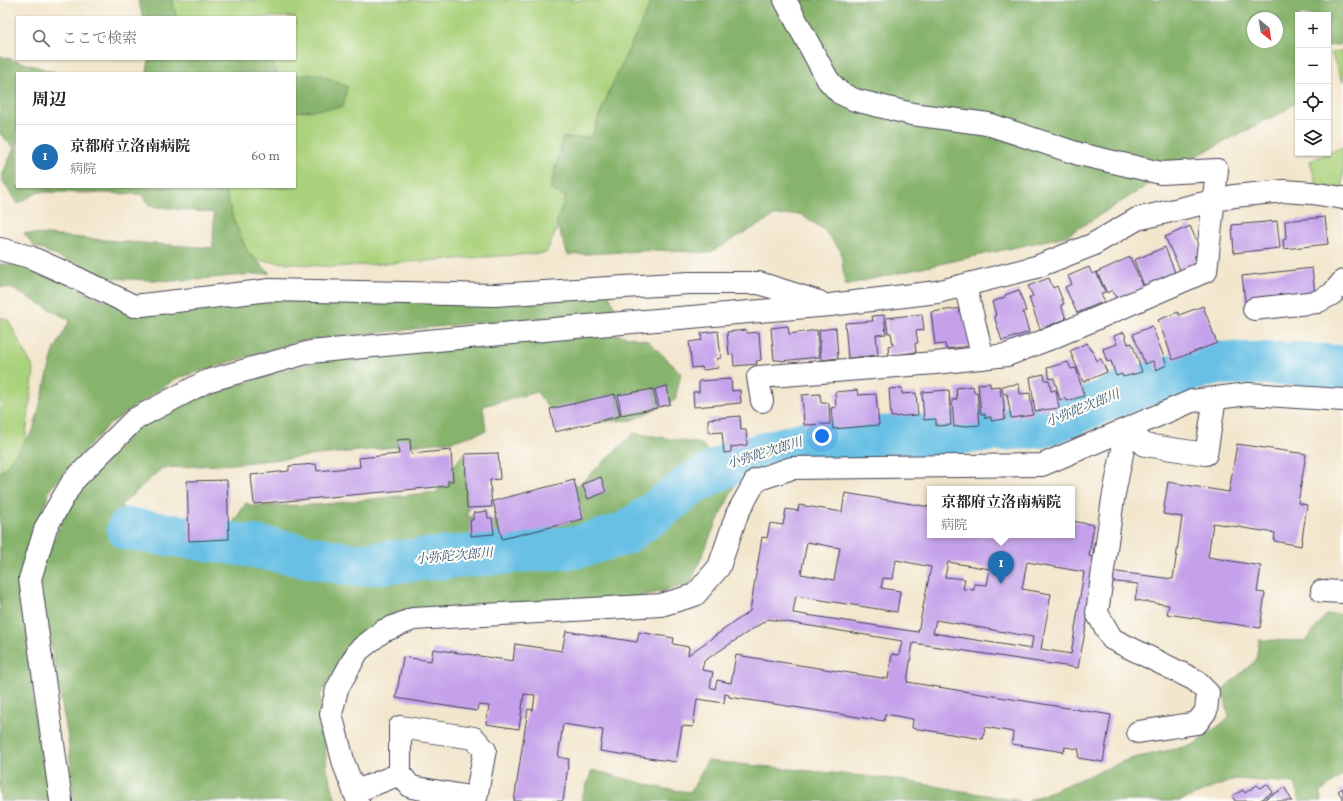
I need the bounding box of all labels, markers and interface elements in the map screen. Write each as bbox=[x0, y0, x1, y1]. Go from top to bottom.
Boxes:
north arrow bbox=[1247, 12, 1283, 48]
map controls bbox=[1295, 12, 1331, 156]
button: + bbox=[1295, 12, 1331, 48]
search box bbox=[16, 16, 296, 60]
icon: search bbox=[30, 27, 52, 49]
text: ここで検索 bbox=[62, 29, 137, 50]
button: − bbox=[1295, 48, 1331, 84]
button: locate bbox=[1295, 84, 1331, 120]
text: 周辺 bbox=[32, 89, 66, 112]
button: layers bbox=[1295, 120, 1331, 156]
text: 京都府立洛南病院 bbox=[70, 137, 190, 158]
text: 1 bbox=[42, 148, 48, 166]
text: 60 m bbox=[252, 148, 280, 166]
text: 病院 bbox=[70, 161, 96, 179]
water label: 小弥陀次郎川 bbox=[1043, 385, 1124, 432]
your location bbox=[812, 426, 832, 446]
water label: 小弥陀次郎川 bbox=[725, 433, 807, 474]
popup bbox=[927, 486, 1075, 538]
text: 京都府立洛南病院 bbox=[941, 493, 1061, 514]
text: 病院 bbox=[941, 517, 967, 535]
water label: 小弥陀次郎川 bbox=[414, 544, 496, 569]
pin: 1 bbox=[988, 551, 1014, 584]

